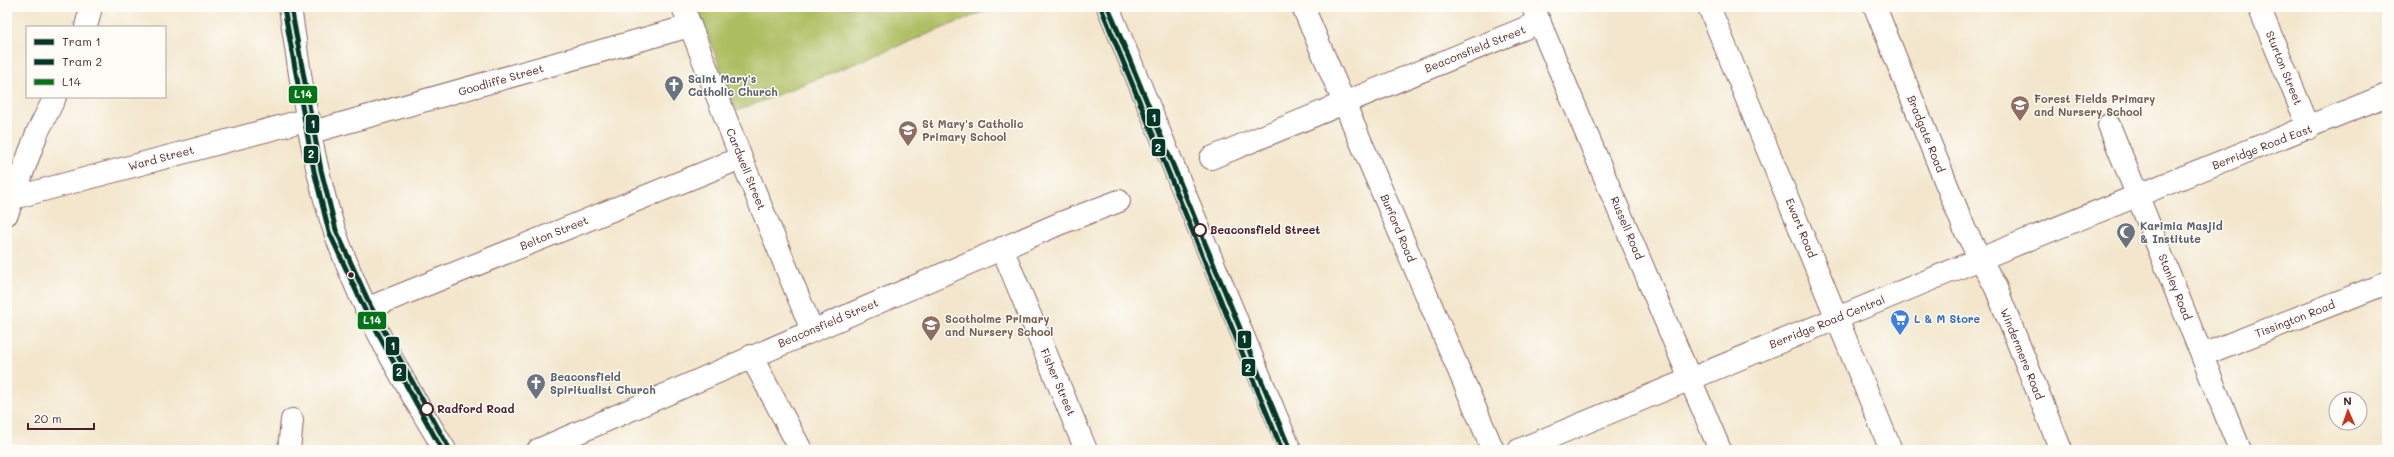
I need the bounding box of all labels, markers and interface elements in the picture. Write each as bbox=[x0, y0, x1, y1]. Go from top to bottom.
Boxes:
street label: Beaconsfield Street bbox=[1422, 21, 1528, 76]
legend bbox=[26, 26, 166, 98]
street label: Sturton Street bbox=[2263, 29, 2306, 107]
text: Tram 1 bbox=[62, 33, 101, 49]
text: Tram 2 bbox=[62, 53, 102, 69]
street label: Goodliffe Street bbox=[456, 60, 545, 99]
place label: Saint Mary's Catholic Church bbox=[688, 71, 778, 99]
text: L14 bbox=[62, 73, 81, 89]
church icon: Saint Mary's Catholic Church bbox=[663, 74, 685, 102]
line badge: L14 bbox=[288, 85, 318, 104]
text: L14 bbox=[294, 86, 312, 101]
place label: Forest Fields Primary and Nursery School bbox=[2034, 91, 2155, 119]
street label: Bradgate Road bbox=[1904, 93, 1949, 175]
school or university icon: Forest Fields Primary and Nursery School bbox=[2009, 94, 2031, 122]
line badge: 1 bbox=[1146, 108, 1161, 127]
text: 1 bbox=[1152, 110, 1156, 125]
line badge: 1 bbox=[305, 114, 320, 134]
text: 1 bbox=[311, 116, 315, 131]
place label: St Mary's Catholic Primary School bbox=[922, 116, 1024, 144]
school or university icon: St Mary's Catholic Primary School bbox=[897, 119, 919, 147]
street label: Berridge Road East bbox=[2210, 120, 2314, 173]
street label: Cardwell Street bbox=[723, 126, 770, 212]
line badge: 2 bbox=[1151, 138, 1166, 157]
text: 2 bbox=[1155, 140, 1161, 155]
street label: Ward Street bbox=[126, 141, 196, 174]
line badge: 2 bbox=[303, 145, 319, 164]
text: 2 bbox=[308, 146, 314, 161]
street label: Burford Road bbox=[1377, 191, 1420, 264]
street label: Russell Road bbox=[1607, 194, 1647, 262]
street label: Ewart Road bbox=[1783, 196, 1820, 260]
street label: Belton Street bbox=[517, 212, 590, 253]
place label: Karimia Masjid & Institute bbox=[2140, 218, 2223, 246]
mosque icon: Karimia Masjid & Institute bbox=[2115, 221, 2137, 249]
place label: Beaconsfield Street bbox=[1210, 222, 1320, 237]
marker: Beaconsfield Street bbox=[1193, 223, 1207, 237]
street label: Stanley Road bbox=[2155, 251, 2196, 322]
unlabelled marker bbox=[346, 270, 356, 280]
street label: Berridge Road Central bbox=[1767, 291, 1887, 352]
street label: Beaconsfield Street bbox=[775, 295, 880, 350]
street label: Tissington Road bbox=[2253, 296, 2337, 341]
street label: Windermere Road bbox=[1997, 306, 2048, 402]
supermarket icon: L & M Store bbox=[1889, 308, 1911, 336]
line badge: L14 bbox=[357, 311, 387, 330]
place label: Scotholme Primary and Nursery School bbox=[945, 311, 1053, 339]
place label: L & M Store bbox=[1914, 311, 1981, 326]
text: L14 bbox=[363, 312, 381, 327]
school or university icon: Scotholme Primary and Nursery School bbox=[920, 314, 942, 342]
line badge: 1 bbox=[1237, 330, 1252, 349]
text: 1 bbox=[1242, 331, 1246, 346]
line badge: 1 bbox=[385, 336, 400, 356]
text: 1 bbox=[391, 338, 395, 353]
street label: Fisher Street bbox=[1038, 346, 1079, 418]
line badge: 2 bbox=[1241, 358, 1256, 377]
text: 2 bbox=[1245, 360, 1251, 375]
line badge: 2 bbox=[392, 363, 407, 382]
text: 2 bbox=[396, 364, 402, 379]
place label: Beaconsfield Spiritualist Church bbox=[550, 369, 656, 397]
church icon: Beaconsfield Spiritualist Church bbox=[525, 372, 547, 400]
north arrow bbox=[2328, 391, 2368, 431]
text: N bbox=[2343, 393, 2352, 408]
place label: Radford Road bbox=[437, 401, 514, 416]
marker: Radford Road bbox=[420, 402, 434, 416]
scale bar bbox=[28, 405, 94, 431]
text: 20 m bbox=[34, 410, 62, 426]

